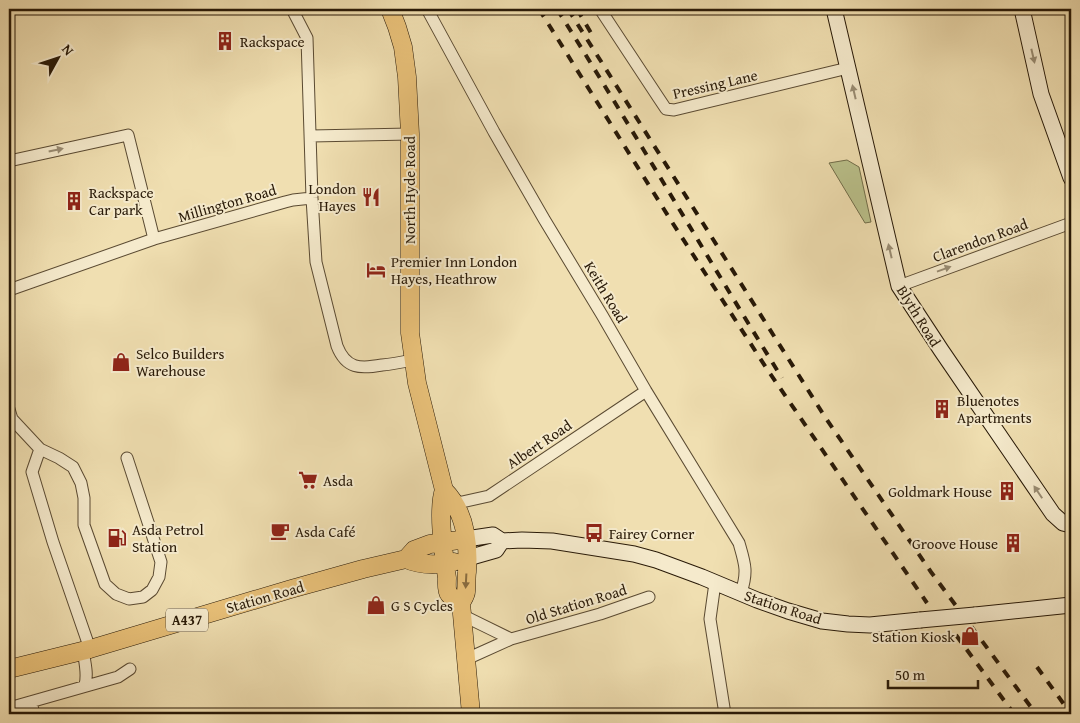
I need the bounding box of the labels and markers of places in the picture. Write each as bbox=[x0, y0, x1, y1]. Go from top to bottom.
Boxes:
building icon: Rackspace bbox=[214, 30, 236, 52]
place label: Rackspace bbox=[240, 31, 305, 52]
place label: London Hayes bbox=[309, 178, 357, 216]
place label: Rackspace Car park bbox=[89, 182, 154, 220]
restaurant icon: London Hayes bbox=[360, 186, 382, 208]
building icon: Rackspace Car park bbox=[63, 190, 85, 212]
place label: Premier Inn London Hayes, Heathrow bbox=[391, 251, 518, 289]
hotel icon: Premier Inn London Hayes, Heathrow bbox=[365, 259, 387, 281]
place label: Selco Builders Warehouse bbox=[136, 343, 224, 381]
shop icon: Selco Builders Warehouse bbox=[110, 351, 132, 373]
place label: Bluenotes Apartments bbox=[957, 390, 1032, 428]
building icon: Bluenotes Apartments bbox=[931, 398, 953, 420]
supermarket icon: Asda bbox=[297, 469, 319, 491]
place label: Asda bbox=[323, 470, 353, 491]
building icon: Goldmark House bbox=[996, 480, 1018, 502]
place label: Goldmark House bbox=[888, 481, 992, 502]
place label: Asda Petrol Station bbox=[132, 519, 204, 557]
cafe icon: Asda Café bbox=[269, 520, 291, 542]
place label: Asda Café bbox=[295, 521, 356, 542]
bus stop icon: Fairey Corner bbox=[583, 522, 605, 544]
place label: Fairey Corner bbox=[609, 523, 694, 544]
fuel station icon: Asda Petrol Station bbox=[106, 527, 128, 549]
building icon: Groove House bbox=[1002, 532, 1024, 554]
place label: Groove House bbox=[912, 533, 998, 554]
shop icon: G S Cycles bbox=[365, 594, 387, 616]
place label: G S Cycles bbox=[391, 595, 453, 616]
shop icon: Station Kiosk bbox=[959, 625, 981, 647]
place label: Station Kiosk bbox=[872, 626, 955, 647]

